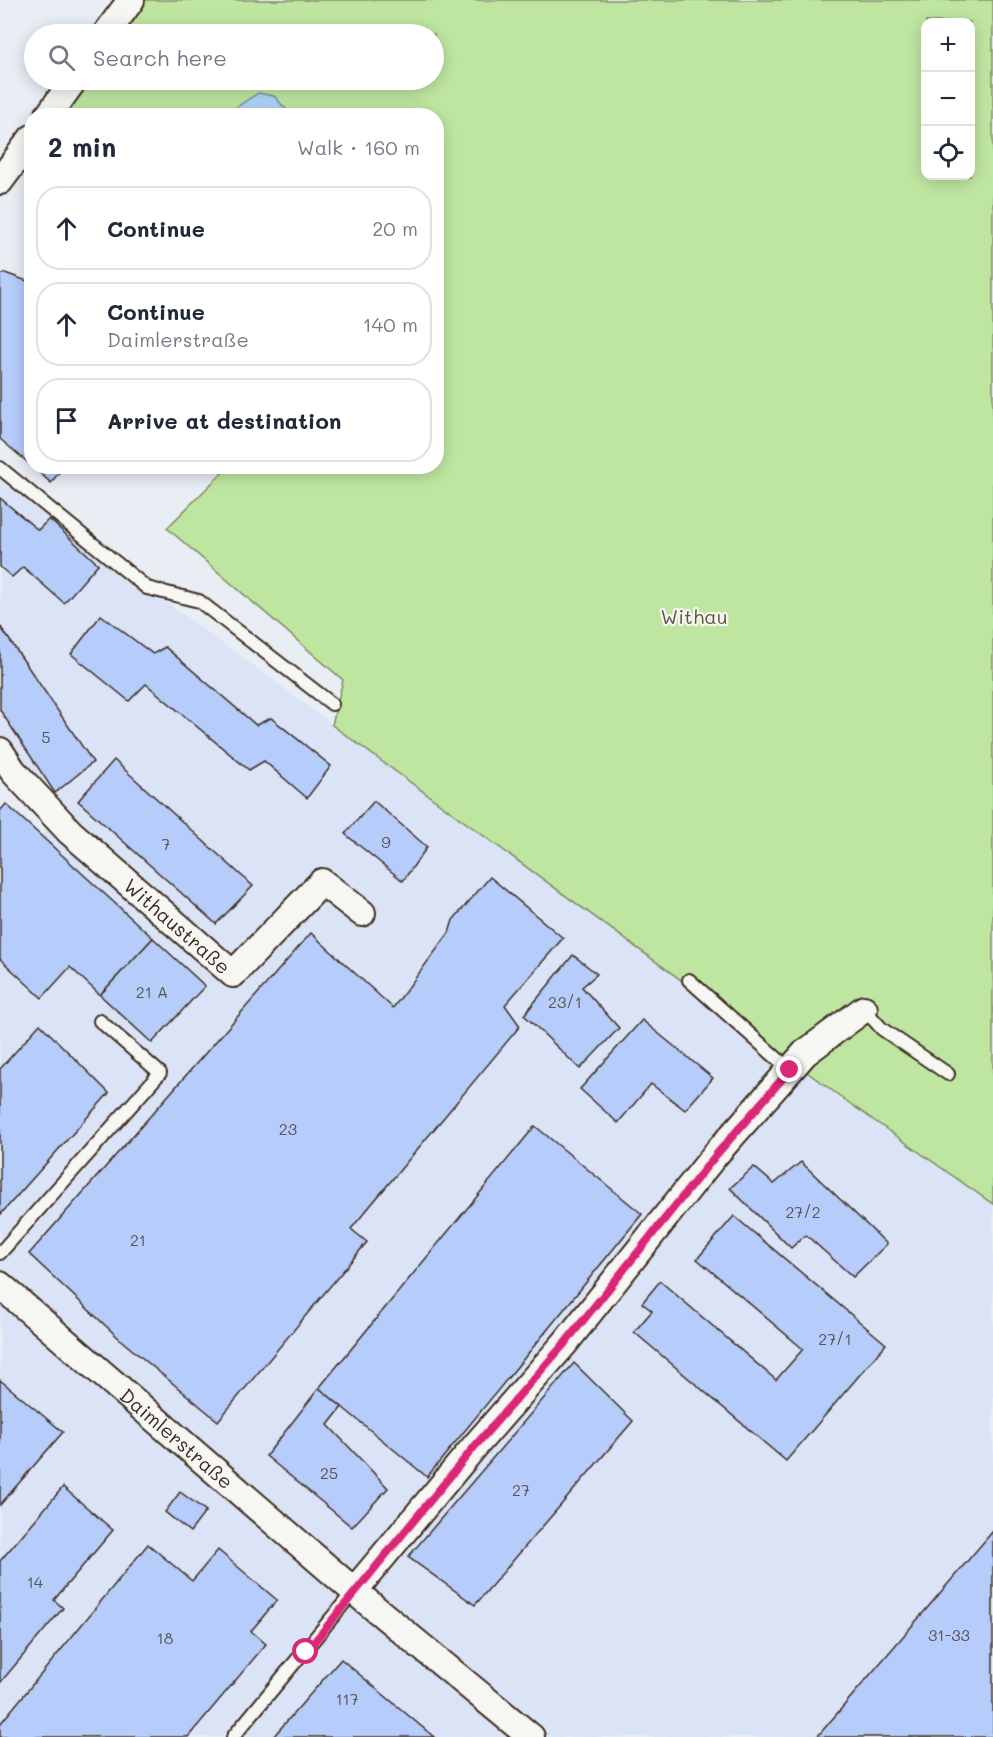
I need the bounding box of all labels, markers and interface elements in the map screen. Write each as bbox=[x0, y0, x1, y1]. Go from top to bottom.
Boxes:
map controls bbox=[921, 18, 975, 180]
button: + bbox=[921, 18, 975, 72]
search box bbox=[24, 24, 444, 90]
icon: search bbox=[45, 41, 78, 74]
text: Search here bbox=[93, 43, 227, 72]
button: − bbox=[921, 72, 975, 126]
button: locate bbox=[921, 126, 975, 180]
text: 2 min bbox=[48, 130, 116, 164]
text: Walk · 160 m bbox=[297, 134, 420, 160]
icon: ahead bbox=[50, 212, 83, 245]
text: Continue bbox=[107, 214, 205, 243]
text: 20 m bbox=[372, 215, 418, 241]
text: Continue bbox=[107, 297, 205, 326]
icon: ahead bbox=[50, 308, 83, 341]
text: 140 m bbox=[363, 311, 418, 337]
text: Daimlerstraße bbox=[107, 326, 249, 352]
icon: arrive bbox=[50, 404, 83, 437]
text: Arrive at destination bbox=[107, 406, 342, 435]
park label: Withau bbox=[660, 603, 728, 629]
house number: 5 bbox=[41, 726, 51, 747]
house number: 9 bbox=[381, 831, 391, 852]
house number: 7 bbox=[162, 833, 171, 854]
street label: Withaustraße bbox=[119, 872, 236, 979]
house number: 21 A bbox=[136, 981, 168, 1002]
house number: 23/1 bbox=[548, 991, 582, 1012]
route end bbox=[776, 1056, 802, 1082]
house number: 23 bbox=[279, 1118, 297, 1139]
house number: 27/2 bbox=[785, 1201, 821, 1222]
house number: 21 bbox=[130, 1229, 146, 1250]
house number: 27/1 bbox=[818, 1328, 852, 1349]
street label: Daimlerstraße bbox=[115, 1382, 239, 1494]
house number: 25 bbox=[320, 1462, 338, 1483]
house number: 27 bbox=[512, 1479, 530, 1500]
house number: 14 bbox=[27, 1571, 44, 1592]
house number: 31-33 bbox=[928, 1624, 970, 1645]
house number: 18 bbox=[157, 1627, 174, 1648]
route start bbox=[292, 1638, 318, 1664]
house number: 117 bbox=[335, 1688, 359, 1709]

